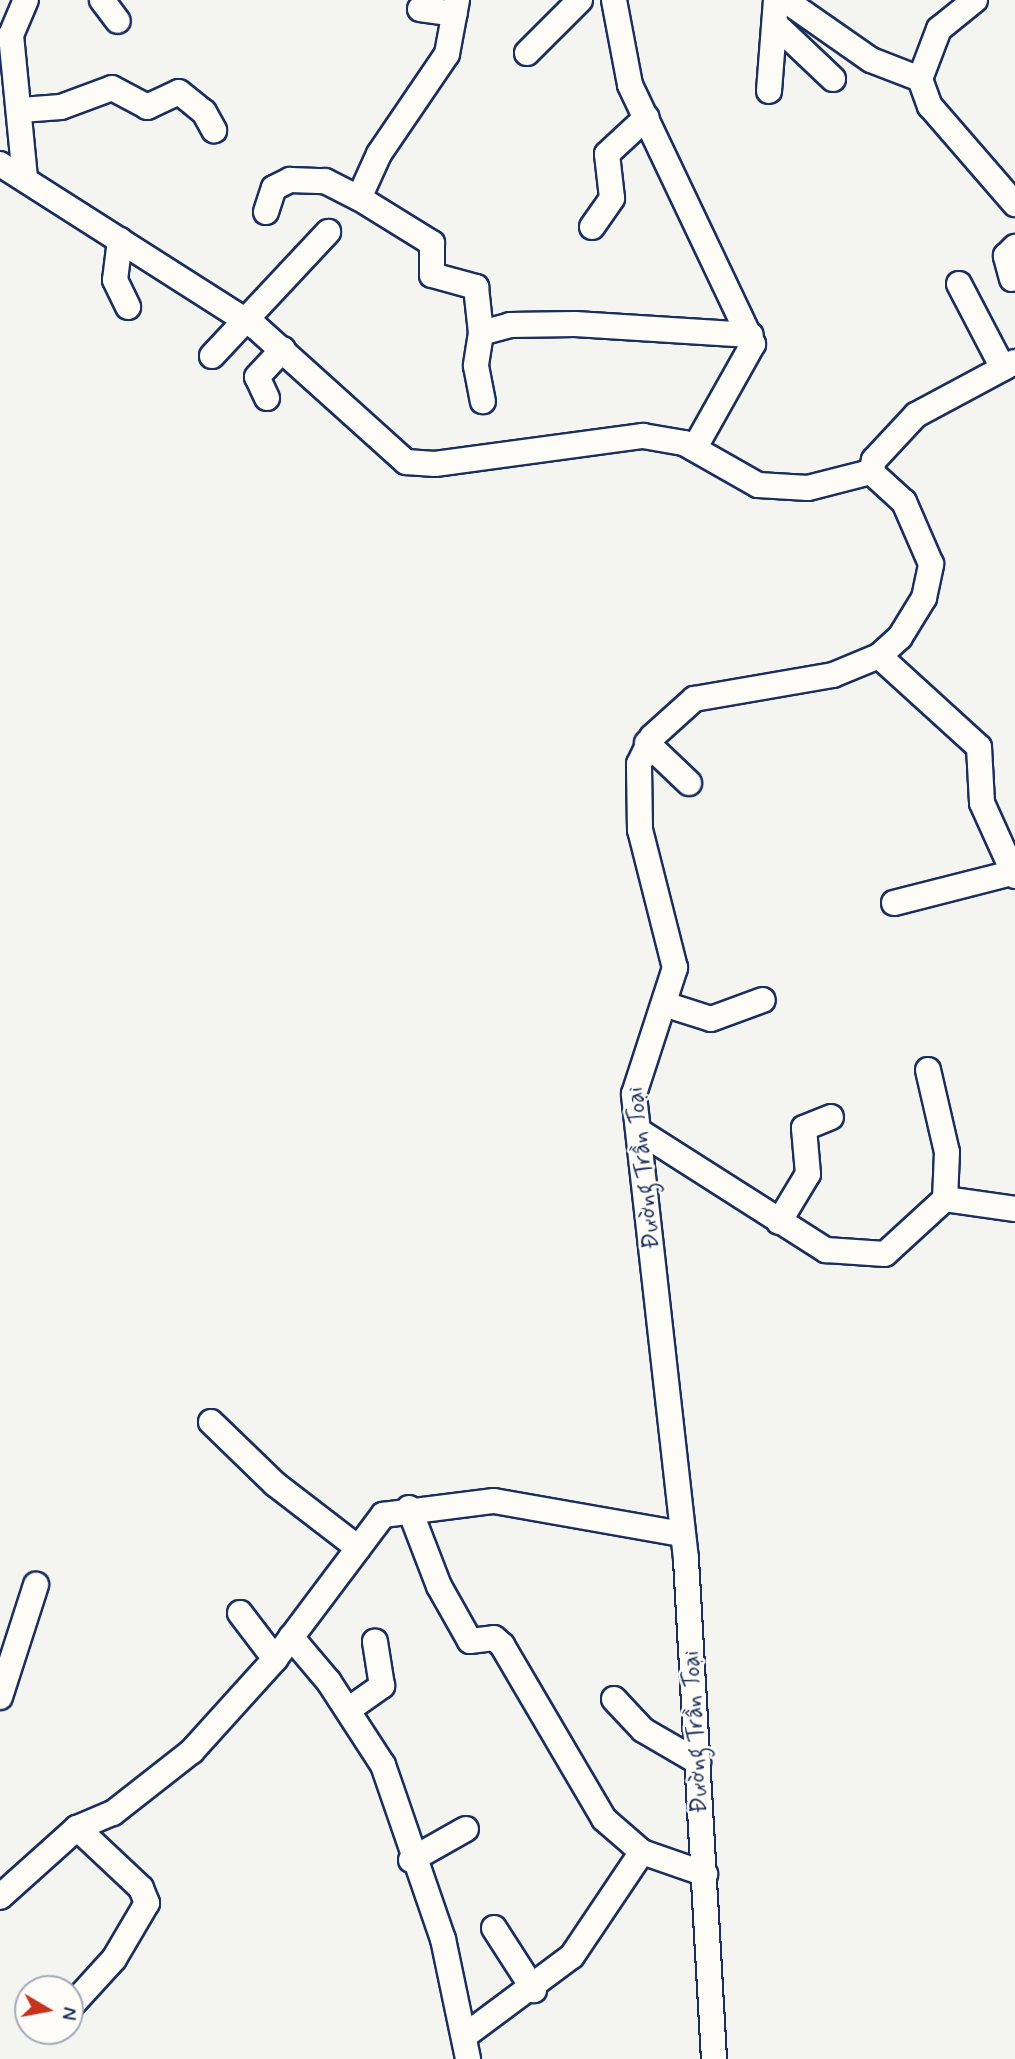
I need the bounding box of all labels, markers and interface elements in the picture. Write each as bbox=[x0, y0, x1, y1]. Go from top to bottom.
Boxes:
street label: Đường Trần Toại bbox=[621, 1087, 667, 1249]
street label: Đường Trần Toại bbox=[677, 1651, 715, 1813]
north arrow bbox=[14, 1975, 84, 2045]
text: N bbox=[55, 2005, 82, 2022]

